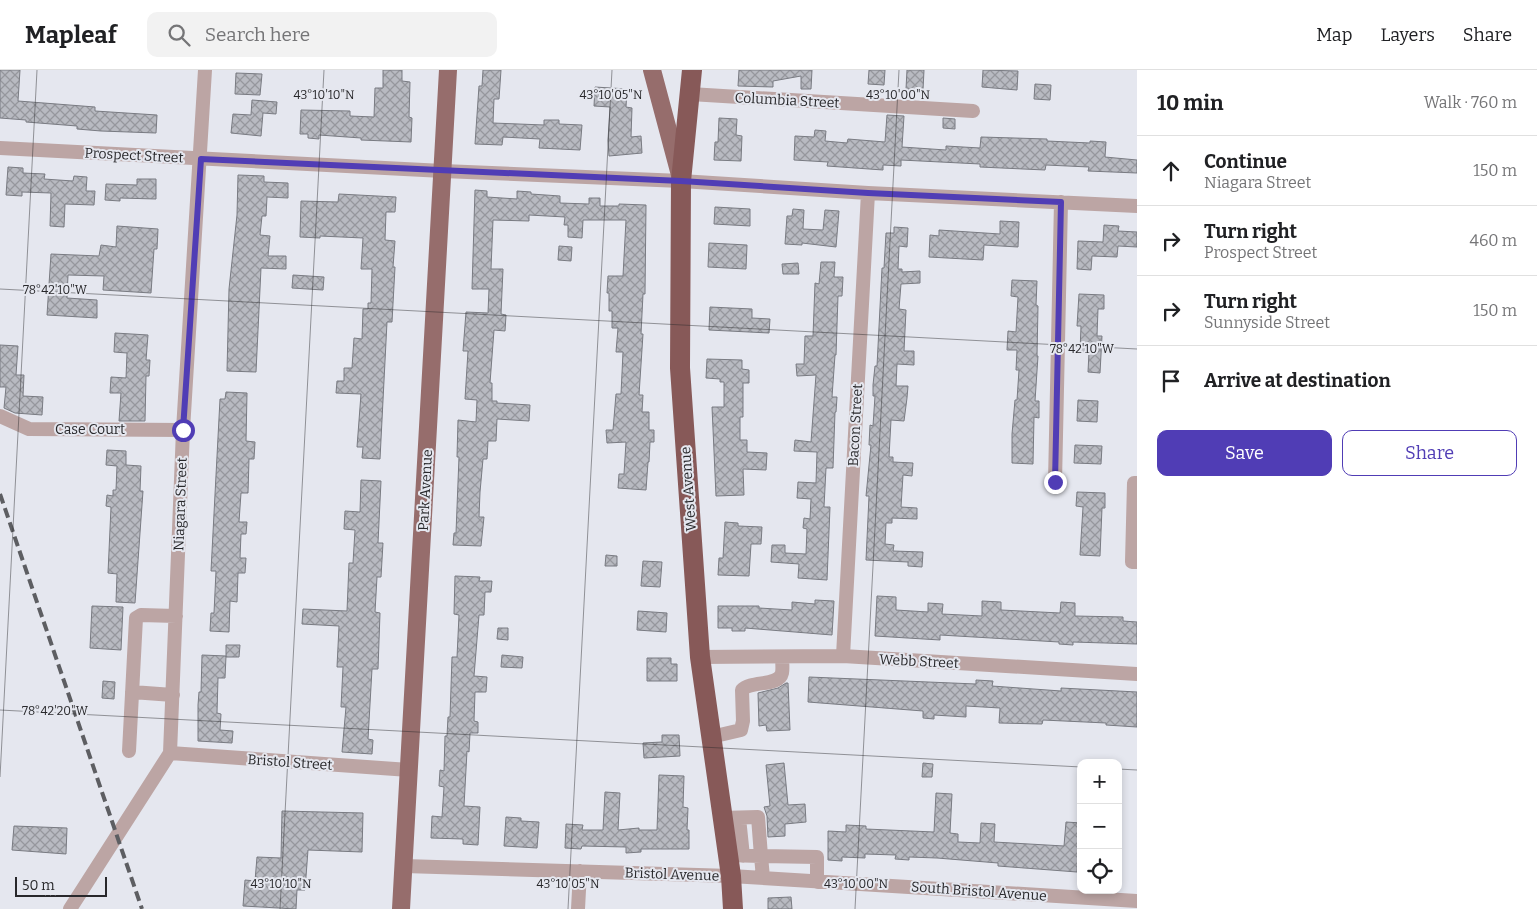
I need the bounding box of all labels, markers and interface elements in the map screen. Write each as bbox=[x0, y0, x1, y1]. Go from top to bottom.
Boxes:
search box bbox=[147, 12, 497, 57]
text: Mapleaf bbox=[25, 21, 117, 49]
icon: search bbox=[165, 21, 193, 49]
text: Search here bbox=[205, 23, 310, 46]
text: Map bbox=[1316, 24, 1352, 46]
text: Layers bbox=[1380, 24, 1435, 46]
text: Share bbox=[1463, 24, 1512, 46]
text: 43°10'10"N bbox=[293, 88, 355, 102]
text: 43°10'05"N bbox=[580, 88, 643, 102]
text: 43°10'00"N bbox=[866, 88, 931, 102]
street label: Columbia Street bbox=[734, 89, 840, 112]
text: 10 min bbox=[1157, 90, 1223, 116]
text: Walk · 760 m bbox=[1424, 93, 1517, 112]
street label: Prospect Street bbox=[84, 144, 184, 167]
text: Continue bbox=[1204, 150, 1287, 173]
icon: ahead bbox=[1157, 157, 1185, 185]
text: 150 m bbox=[1473, 161, 1517, 180]
text: Niagara Street bbox=[1204, 173, 1311, 192]
text: Turn right bbox=[1204, 220, 1297, 243]
icon: right bbox=[1157, 227, 1185, 255]
text: 460 m bbox=[1470, 231, 1517, 250]
text: Prospect Street bbox=[1204, 243, 1317, 262]
text: 78°42'10"W bbox=[23, 283, 88, 297]
text: Turn right bbox=[1204, 290, 1297, 313]
icon: right bbox=[1157, 297, 1185, 325]
text: 150 m bbox=[1473, 301, 1517, 320]
text: Sunnyside Street bbox=[1204, 313, 1330, 332]
text: 78°42'10"W bbox=[1050, 342, 1115, 356]
icon: arrive bbox=[1157, 367, 1185, 395]
text: Arrive at destination bbox=[1204, 369, 1391, 392]
street label: Bacon Street bbox=[845, 383, 866, 467]
route start bbox=[172, 419, 195, 442]
street label: Case Court bbox=[55, 421, 125, 438]
button: Save bbox=[1157, 430, 1332, 476]
button: Share bbox=[1342, 430, 1517, 476]
street label: West Avenue bbox=[677, 446, 700, 532]
street label: Park Avenue bbox=[415, 449, 436, 531]
street label: Niagara Street bbox=[170, 457, 191, 551]
route end bbox=[1044, 471, 1067, 494]
street label: Webb Street bbox=[879, 651, 959, 672]
text: 78°42'20"W bbox=[22, 704, 89, 718]
street label: Bristol Street bbox=[247, 751, 333, 774]
map controls bbox=[1077, 759, 1122, 894]
button: + bbox=[1077, 759, 1122, 804]
button: − bbox=[1077, 804, 1122, 849]
button: locate bbox=[1077, 849, 1122, 894]
street label: Bristol Avenue bbox=[624, 864, 720, 885]
scale bar bbox=[15, 874, 108, 897]
text: 50 m bbox=[22, 877, 55, 894]
text: 43°10'10"N bbox=[250, 877, 312, 891]
text: 43°10'05"N bbox=[537, 877, 600, 891]
text: 43°10'00"N bbox=[824, 877, 889, 891]
street label: South Bristol Avenue bbox=[911, 878, 1047, 905]

